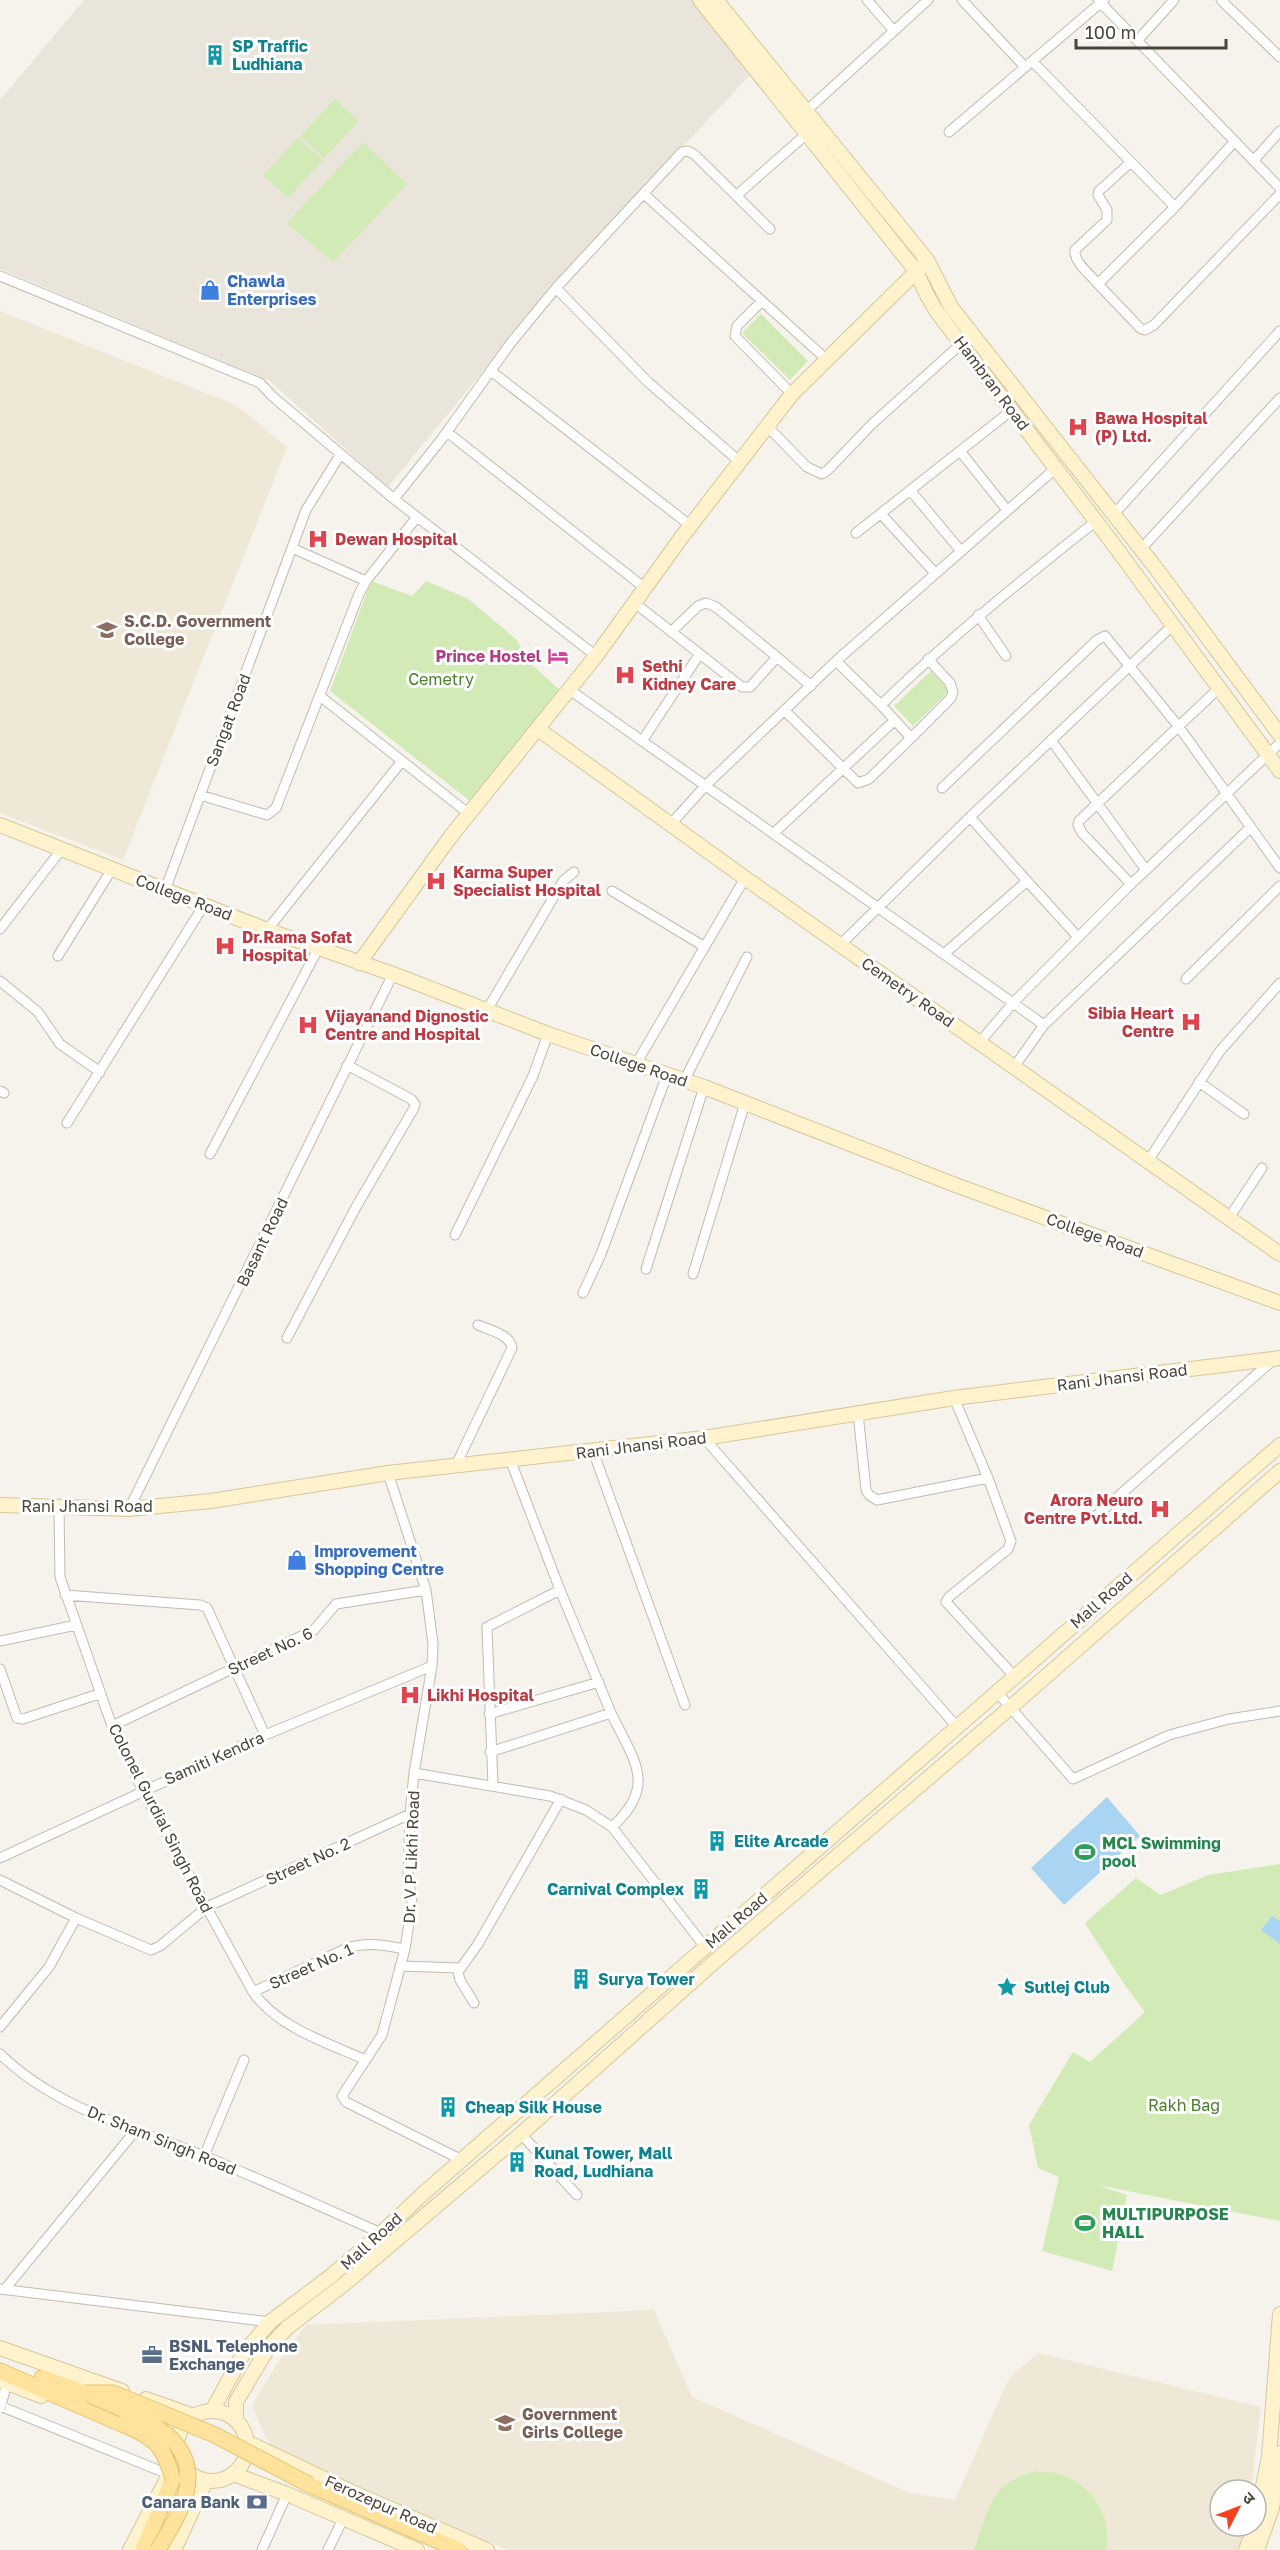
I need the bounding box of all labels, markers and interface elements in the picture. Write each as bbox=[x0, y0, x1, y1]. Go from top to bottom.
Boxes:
scale bar bbox=[1076, 12, 1226, 50]
text: 100 m bbox=[1085, 21, 1136, 43]
place label: SP Traffic Ludhiana bbox=[232, 36, 308, 74]
building icon: SP Traffic Ludhiana bbox=[203, 43, 227, 67]
place label: Chawla Enterprises bbox=[227, 271, 317, 309]
shop icon: Chawla Enterprises bbox=[198, 278, 222, 302]
street label: Hambran Road bbox=[950, 332, 1034, 434]
place label: Bawa Hospital (P) Ltd. bbox=[1095, 408, 1208, 446]
hospital icon: Bawa Hospital (P) Ltd. bbox=[1066, 415, 1090, 439]
hospital icon: Dewan Hospital bbox=[306, 527, 330, 551]
place label: Dewan Hospital bbox=[335, 529, 458, 549]
place label: S.C.D. Government College bbox=[124, 611, 271, 649]
school or university icon: S.C.D. Government College bbox=[95, 618, 119, 642]
hotel icon: Prince Hostel bbox=[546, 644, 570, 668]
place label: Prince Hostel bbox=[435, 646, 542, 666]
place label: Sethi Kidney Care bbox=[642, 656, 736, 694]
hospital icon: Sethi Kidney Care bbox=[613, 663, 637, 687]
park label: Cemetry bbox=[408, 669, 474, 689]
street label: Sangat Road bbox=[201, 671, 255, 769]
place label: Karma Super Specialist Hospital bbox=[453, 862, 602, 900]
street label: College Road bbox=[133, 869, 235, 925]
hospital icon: Karma Super Specialist Hospital bbox=[424, 869, 448, 893]
place label: Dr.Rama Sofat Hospital bbox=[242, 927, 352, 965]
hospital icon: Dr.Rama Sofat Hospital bbox=[213, 934, 237, 958]
street label: Cemetry Road bbox=[858, 953, 958, 1031]
place label: Sibia Heart Centre bbox=[1088, 1003, 1174, 1041]
place label: Vijayanand Dignostic Centre and Hospital bbox=[325, 1006, 489, 1044]
hospital icon: Sibia Heart Centre bbox=[1179, 1010, 1203, 1034]
hospital icon: Vijayanand Dignostic Centre and Hospital bbox=[296, 1013, 320, 1037]
street label: College Road bbox=[587, 1039, 691, 1091]
street label: Basant Road bbox=[232, 1194, 292, 1290]
street label: College Road bbox=[1044, 1208, 1146, 1262]
street label: Rani Jhansi Road bbox=[1056, 1359, 1188, 1395]
street label: Rani Jhansi Road bbox=[575, 1427, 707, 1463]
place label: Arora Neuro Centre Pvt.Ltd. bbox=[1024, 1490, 1143, 1528]
street label: Rani Jhansi Road bbox=[21, 1496, 153, 1516]
hospital icon: Arora Neuro Centre Pvt.Ltd. bbox=[1148, 1497, 1172, 1521]
place label: Improvement Shopping Centre bbox=[314, 1541, 444, 1579]
shop icon: Improvement Shopping Centre bbox=[285, 1548, 309, 1572]
street label: Mall Road bbox=[1066, 1567, 1136, 1633]
street label: Street No. 6 bbox=[224, 1623, 316, 1679]
hospital icon: Likhi Hospital bbox=[398, 1683, 422, 1707]
place label: Likhi Hospital bbox=[427, 1685, 534, 1705]
street label: Colonel Gurdial Singh Road bbox=[104, 1720, 218, 1916]
street label: Samiti Kendra bbox=[161, 1727, 267, 1789]
street label: Dr. V P Likhi Road bbox=[399, 1790, 423, 1924]
building icon: Elite Arcade bbox=[705, 1829, 729, 1853]
place label: Elite Arcade bbox=[734, 1831, 829, 1851]
street label: Street No. 2 bbox=[263, 1833, 353, 1889]
place label: MCL Swimming pool bbox=[1102, 1833, 1221, 1871]
sports icon: MCL Swimming pool bbox=[1073, 1840, 1097, 1864]
building icon: Carnival Complex bbox=[689, 1877, 713, 1901]
place label: Carnival Complex bbox=[547, 1879, 685, 1899]
street label: Mall Road bbox=[701, 1887, 771, 1953]
street label: Street No. 1 bbox=[266, 1939, 356, 1993]
building icon: Surya Tower bbox=[569, 1967, 593, 1991]
place label: Surya Tower bbox=[598, 1969, 695, 1989]
place icon: Sutlej Club bbox=[995, 1975, 1019, 1999]
place label: Sutlej Club bbox=[1024, 1977, 1110, 1997]
building icon: Cheap Silk House bbox=[436, 2095, 460, 2119]
park label: Rakh Bag bbox=[1148, 2095, 1220, 2115]
place label: Cheap Silk House bbox=[465, 2097, 602, 2117]
street label: Dr. Sham Singh Road bbox=[85, 2101, 239, 2179]
place label: Kunal Tower, Mall Road, Ludhiana bbox=[534, 2143, 673, 2181]
building icon: Kunal Tower, Mall Road, Ludhiana bbox=[505, 2150, 529, 2174]
place label: MULTIPURPOSE HALL bbox=[1102, 2204, 1229, 2242]
street label: Mall Road bbox=[336, 2208, 406, 2274]
sports icon: MULTIPURPOSE HALL bbox=[1073, 2211, 1097, 2235]
place label: BSNL Telephone Exchange bbox=[169, 2336, 298, 2374]
office icon: BSNL Telephone Exchange bbox=[140, 2343, 164, 2367]
place label: Government Girls College bbox=[522, 2404, 623, 2442]
school or university icon: Government Girls College bbox=[493, 2411, 517, 2435]
street label: Ferozepur Road bbox=[322, 2470, 440, 2538]
north arrow bbox=[1208, 2478, 1268, 2538]
text: उ bbox=[1239, 2488, 1260, 2509]
bank icon: Canara Bank bbox=[245, 2490, 269, 2514]
place label: Canara Bank bbox=[142, 2492, 241, 2512]

